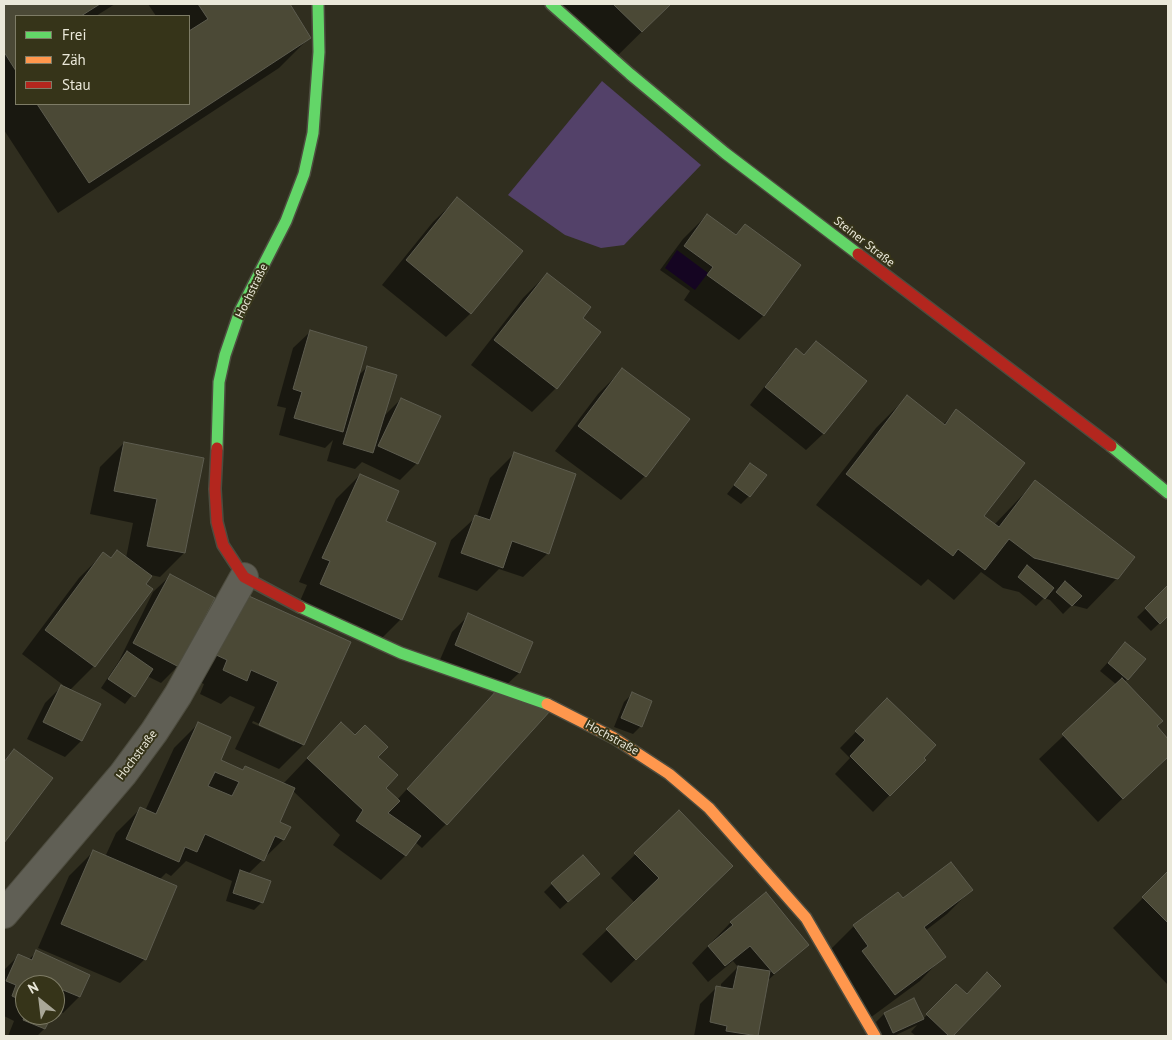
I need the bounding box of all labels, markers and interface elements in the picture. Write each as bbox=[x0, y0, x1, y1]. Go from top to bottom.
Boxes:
legend bbox=[15, 15, 190, 105]
text: Frei bbox=[62, 25, 87, 44]
text: Zäh bbox=[62, 50, 86, 69]
text: Stau bbox=[62, 75, 91, 94]
street label: Steiner Straße bbox=[831, 214, 897, 270]
street label: Hochstraße bbox=[233, 261, 271, 321]
street label: Hochstraße bbox=[583, 717, 641, 759]
street label: Hochstraße bbox=[114, 727, 160, 783]
north arrow bbox=[15, 975, 65, 1025]
text: N bbox=[25, 978, 42, 998]

